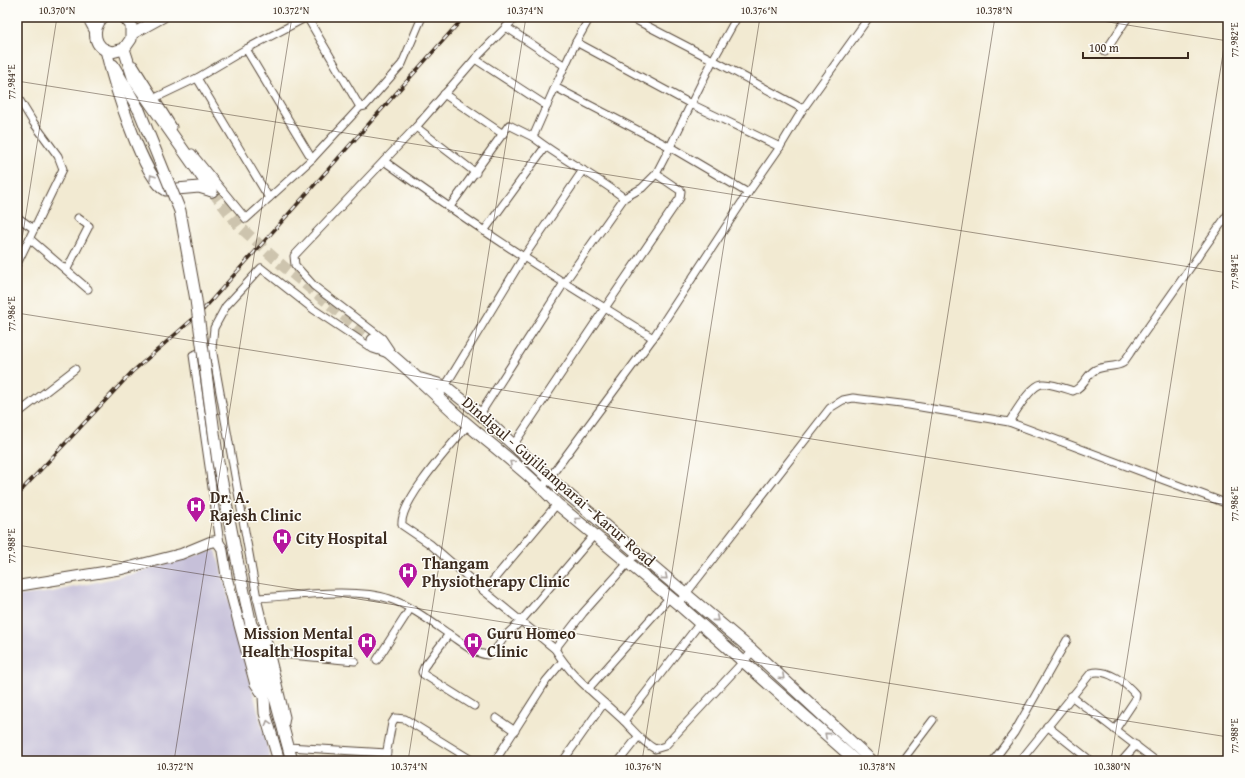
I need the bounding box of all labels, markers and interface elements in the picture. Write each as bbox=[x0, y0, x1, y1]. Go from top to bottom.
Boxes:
text: 10.370°N bbox=[39, 3, 76, 18]
text: 10.372°N bbox=[273, 3, 310, 18]
text: 10.374°N bbox=[507, 3, 544, 18]
text: 10.376°N bbox=[741, 3, 778, 18]
text: 10.378°N bbox=[976, 3, 1013, 18]
text: 77.982°E bbox=[1227, 22, 1242, 58]
scale bar bbox=[1083, 34, 1188, 60]
text: 100 m bbox=[1089, 39, 1119, 56]
text: 77.984°E bbox=[4, 64, 19, 100]
one-way arrow bbox=[150, 174, 157, 181]
text: 77.984°E bbox=[1227, 254, 1242, 290]
text: 77.986°E bbox=[4, 296, 19, 332]
street label: Dindigul - Gujiliamparai - Karur Road bbox=[457, 390, 661, 572]
one-way arrow bbox=[509, 461, 516, 468]
place label: Dr. A. Rajesh Clinic bbox=[210, 485, 302, 527]
text: 77.986°E bbox=[1227, 486, 1242, 522]
hospital icon: Dr. A. Rajesh Clinic bbox=[185, 495, 207, 523]
one-way arrow bbox=[574, 518, 581, 525]
place label: City Hospital bbox=[296, 526, 388, 550]
hospital icon: City Hospital bbox=[271, 527, 293, 555]
text: 77.988°E bbox=[4, 528, 19, 564]
place label: Thangam Physiotherapy Clinic bbox=[422, 551, 570, 593]
hospital icon: Thangam Physiotherapy Clinic bbox=[397, 561, 419, 589]
one-way arrow bbox=[660, 572, 667, 579]
one-way arrow bbox=[711, 615, 719, 622]
place label: Mission Mental Health Hospital bbox=[242, 621, 353, 663]
place label: Guru Homeo Clinic bbox=[487, 621, 576, 663]
hospital icon: Mission Mental Health Hospital bbox=[356, 631, 378, 659]
hospital icon: Guru Homeo Clinic bbox=[462, 631, 484, 659]
one-way arrow bbox=[777, 673, 785, 680]
text: 77.988°E bbox=[1227, 718, 1242, 754]
one-way arrow bbox=[264, 720, 273, 727]
one-way arrow bbox=[824, 733, 832, 740]
text: 10.372°N bbox=[157, 759, 194, 774]
text: 10.374°N bbox=[391, 759, 428, 774]
text: 10.376°N bbox=[625, 759, 662, 774]
text: 10.378°N bbox=[859, 759, 896, 774]
text: 10.380°N bbox=[1094, 759, 1131, 774]

